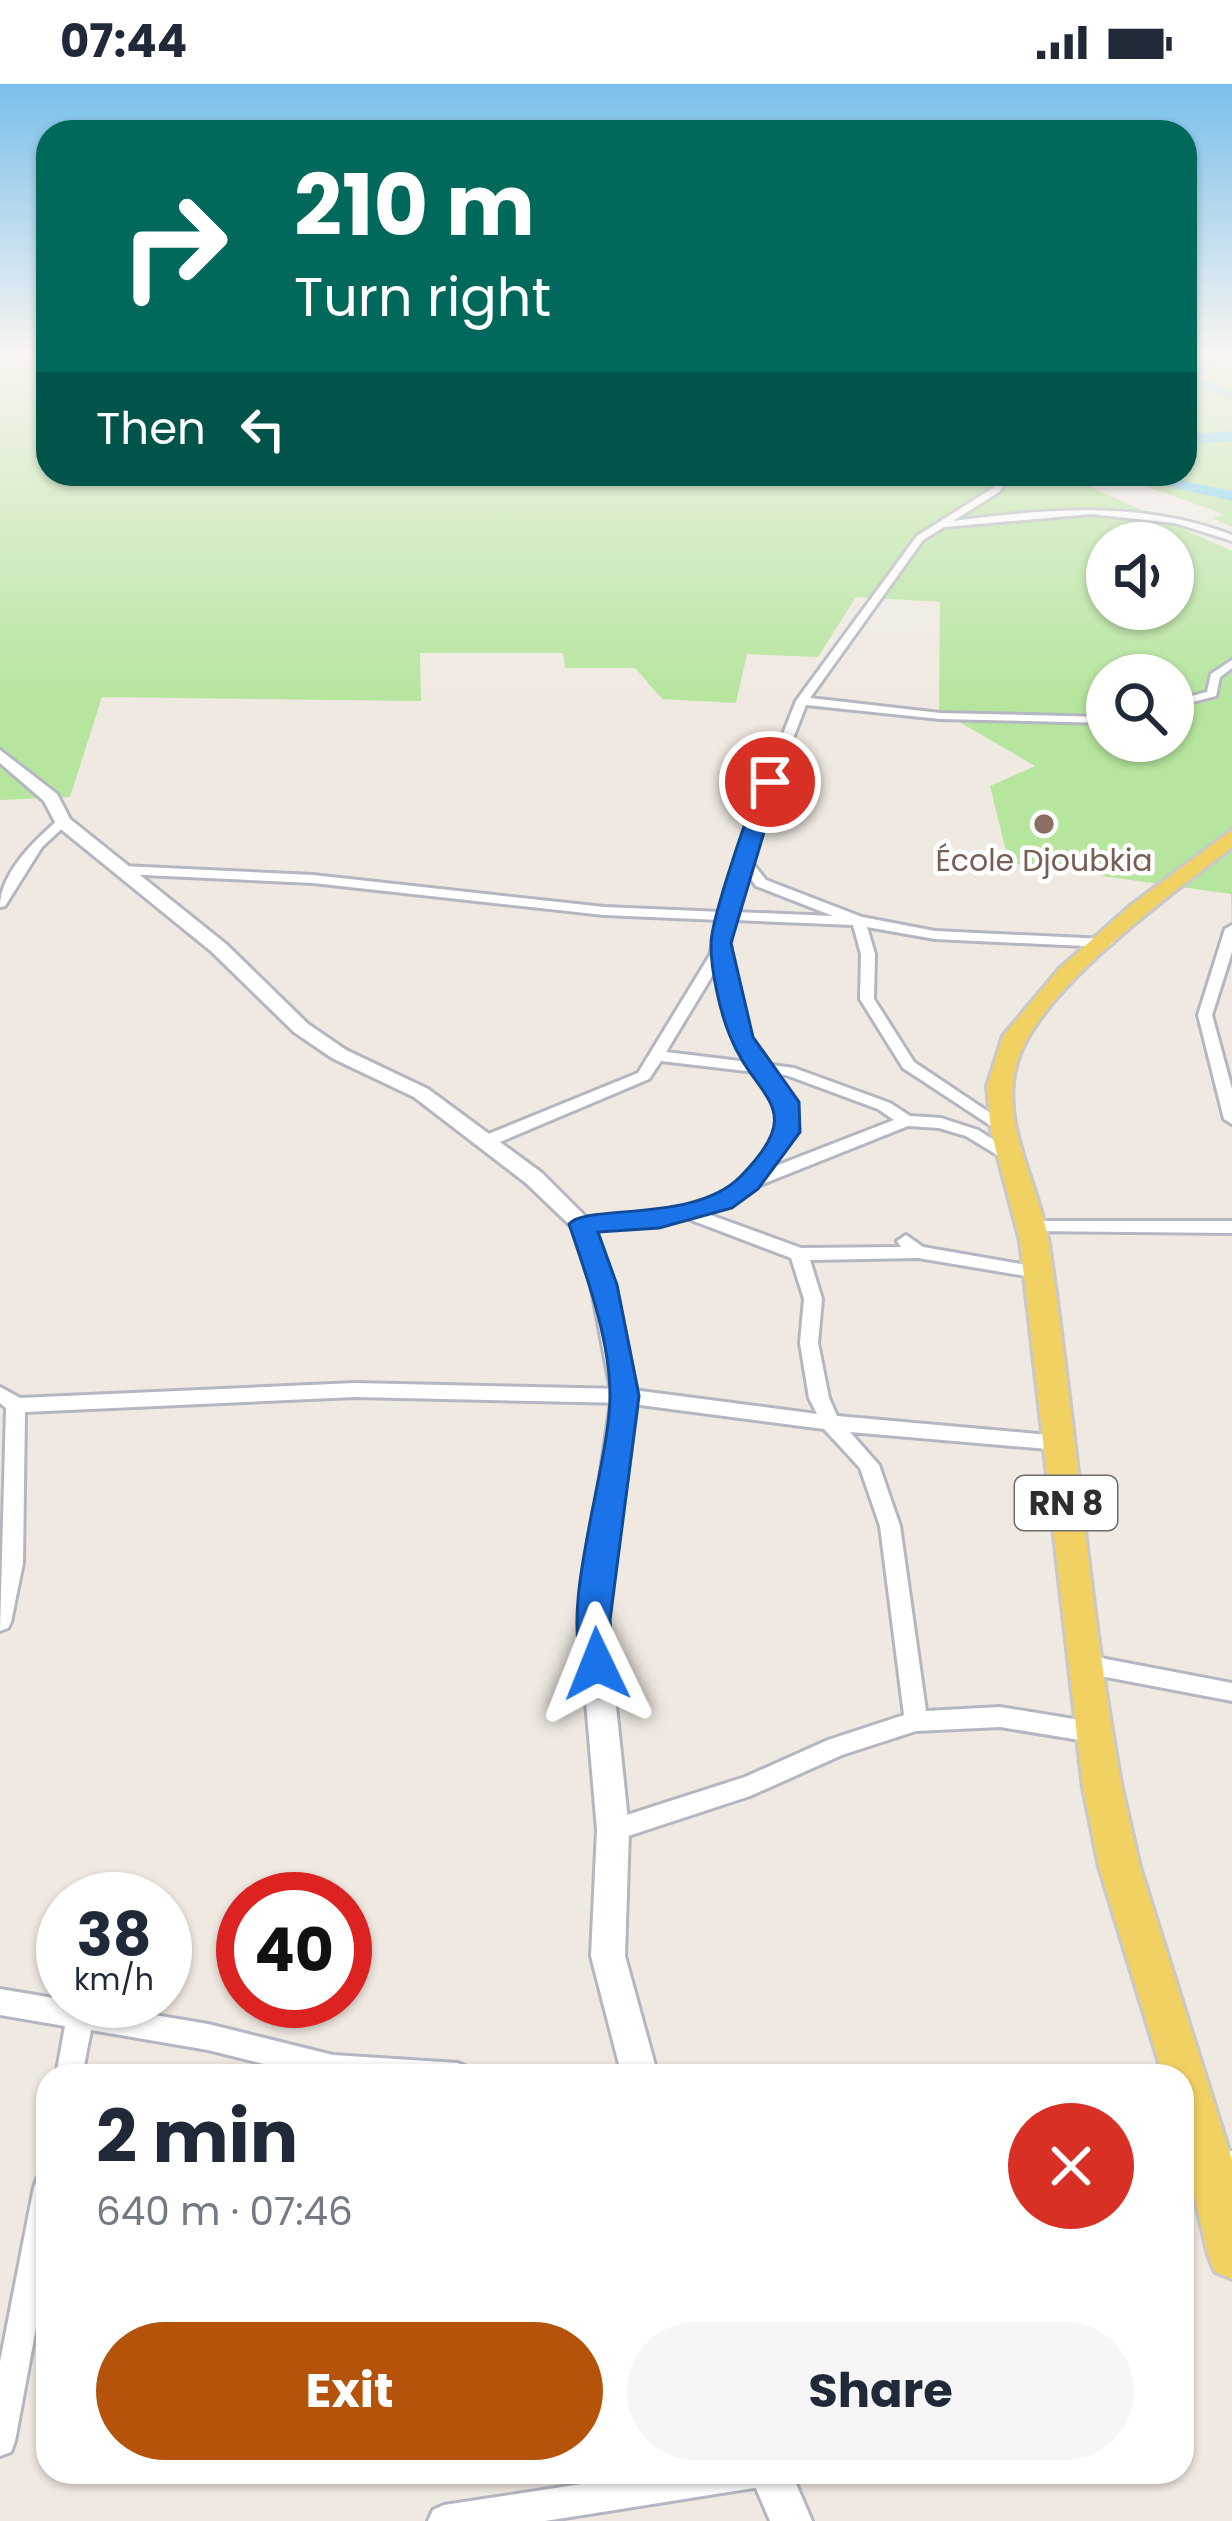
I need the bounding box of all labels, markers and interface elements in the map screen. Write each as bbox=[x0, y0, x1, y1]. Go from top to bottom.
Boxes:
text: 07:44 bbox=[60, 10, 187, 73]
text: 210 m bbox=[294, 147, 535, 264]
icon: right bbox=[96, 168, 252, 324]
text: Turn right bbox=[294, 259, 551, 335]
icon: left bbox=[230, 396, 296, 462]
text: Then bbox=[96, 397, 206, 460]
map controls bbox=[1086, 522, 1194, 762]
button: sound bbox=[1086, 522, 1194, 630]
button: search bbox=[1086, 654, 1194, 762]
pin bbox=[719, 731, 821, 833]
icon: arrive bbox=[737, 749, 803, 815]
marker: École Djoubkia bbox=[1031, 811, 1057, 837]
place label: École Djoubkia bbox=[935, 839, 1153, 882]
road number: RN 8 bbox=[1015, 1476, 1117, 1530]
position arrow bbox=[534, 1601, 660, 1727]
speed limit sign: 40 bbox=[216, 1872, 372, 2028]
text: 38 bbox=[76, 1893, 152, 1977]
text: km/h bbox=[74, 1958, 154, 2001]
text: 2 min bbox=[96, 2086, 298, 2187]
button: close bbox=[1008, 2103, 1134, 2229]
text: 640 m · 07:46 bbox=[96, 2184, 353, 2239]
button: Exit bbox=[96, 2322, 603, 2460]
button: Share bbox=[627, 2322, 1134, 2460]

